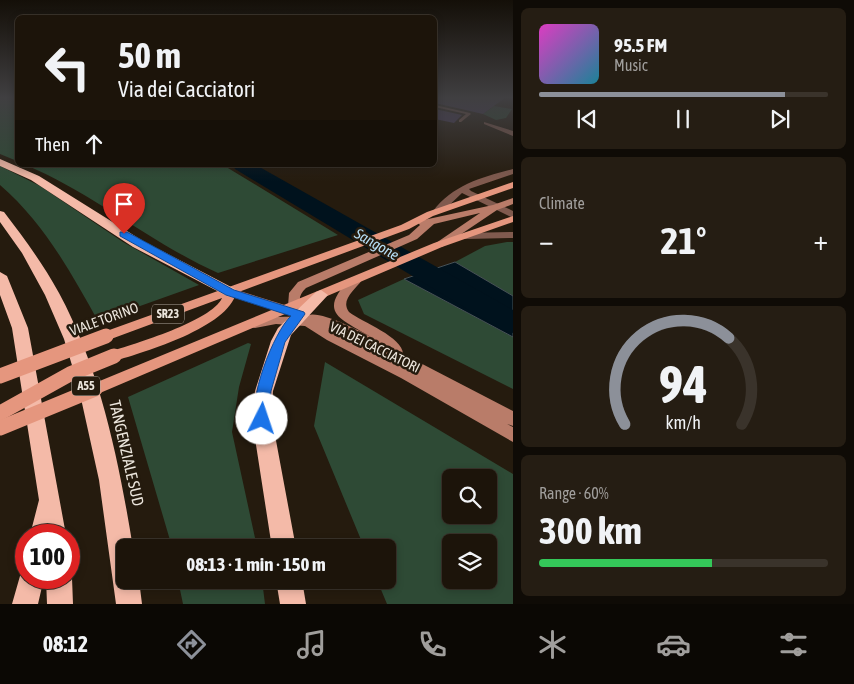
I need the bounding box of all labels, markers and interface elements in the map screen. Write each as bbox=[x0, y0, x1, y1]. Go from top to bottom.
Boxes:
text: 95.5 FM bbox=[614, 34, 667, 56]
icon: left bbox=[35, 35, 100, 100]
text: 50 m bbox=[118, 35, 181, 75]
text: Music bbox=[614, 56, 648, 74]
text: Via dei Cacciatori bbox=[118, 76, 255, 102]
icon: previous bbox=[573, 105, 601, 133]
icon: pause bbox=[669, 105, 697, 133]
icon: next bbox=[766, 105, 794, 133]
icon: ahead bbox=[80, 130, 108, 158]
text: Then bbox=[35, 133, 70, 155]
pin bbox=[103, 183, 145, 234]
icon: arrive bbox=[110, 190, 138, 218]
text: Climate bbox=[539, 194, 585, 212]
text: 21° bbox=[660, 219, 707, 262]
water label: Sangone bbox=[351, 224, 402, 264]
text: − bbox=[539, 224, 554, 256]
text: + bbox=[813, 224, 828, 256]
street label: VIALE TORINO bbox=[68, 299, 140, 339]
road number: SR23 bbox=[152, 304, 184, 324]
street label: VIA DEI CACCIATORI bbox=[327, 318, 423, 376]
text: 94 bbox=[659, 354, 708, 414]
road number: A55 bbox=[72, 376, 100, 396]
position arrow bbox=[235, 392, 287, 444]
street label: TANGENZIALE SUD bbox=[106, 398, 148, 508]
text: km/h bbox=[666, 412, 701, 433]
map controls bbox=[442, 469, 497, 589]
button: search bbox=[442, 469, 497, 524]
text: Range · 60% bbox=[539, 484, 609, 502]
text: 300 km bbox=[539, 509, 642, 552]
speed limit sign: 100 bbox=[15, 524, 80, 589]
button: layers bbox=[442, 534, 497, 589]
text: 08:13 · 1 min · 150 m bbox=[186, 553, 326, 575]
icon: directions bbox=[174, 627, 209, 662]
icon: music bbox=[294, 627, 329, 662]
icon: phone bbox=[415, 627, 450, 662]
icon: climate bbox=[535, 627, 570, 662]
icon: car bbox=[656, 627, 691, 662]
icon: filters bbox=[776, 627, 811, 662]
text: 08:12 bbox=[43, 631, 88, 657]

